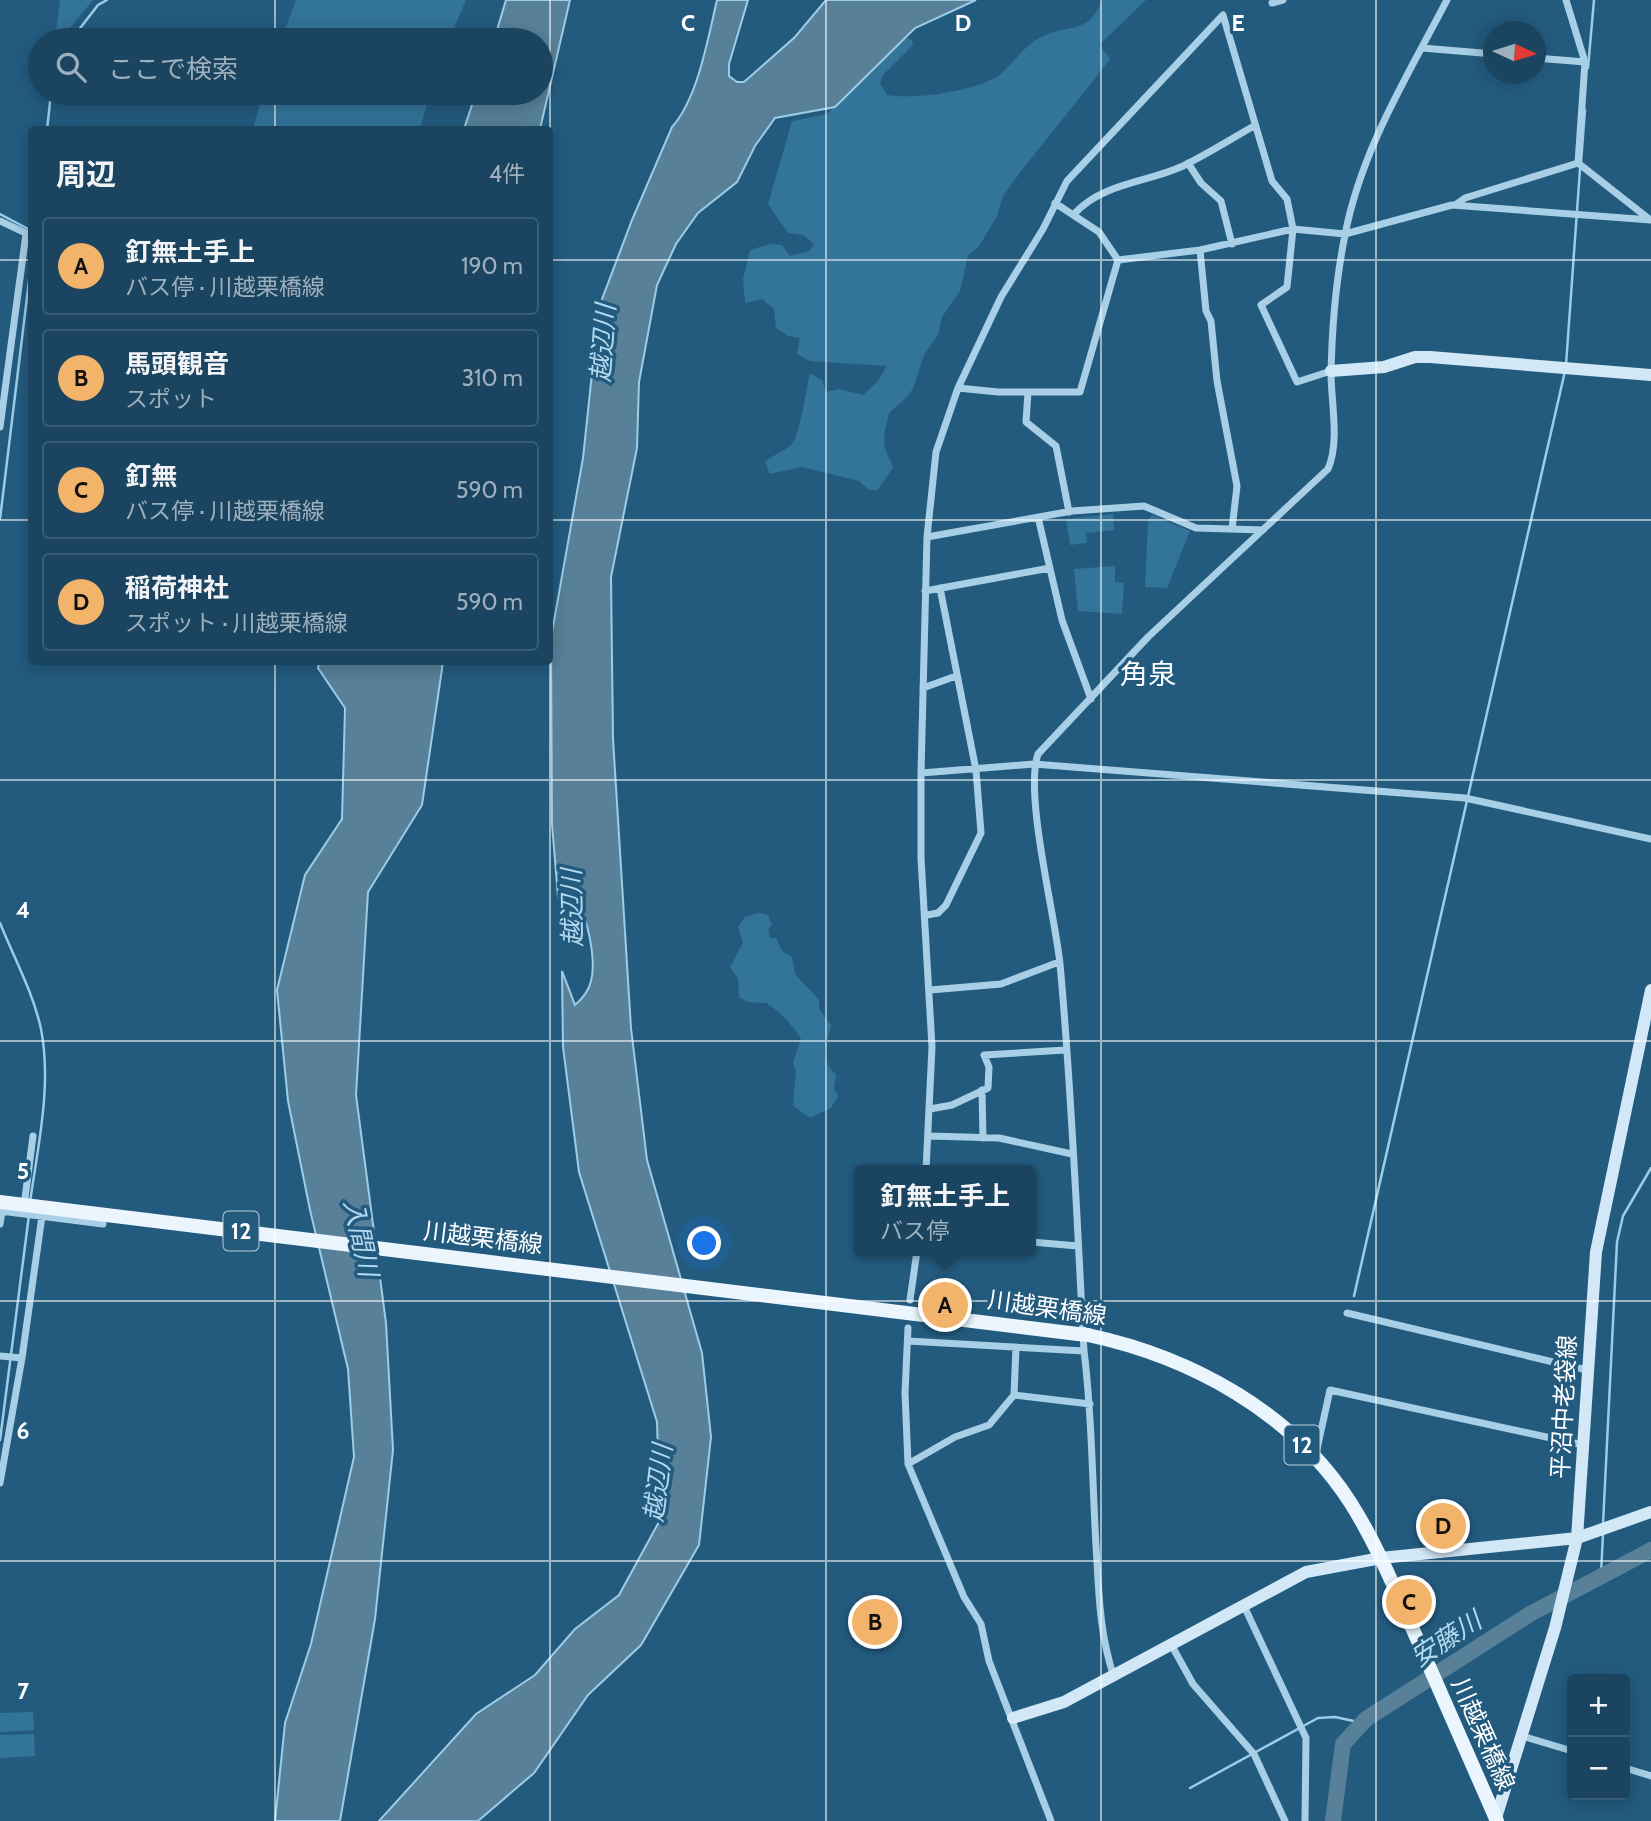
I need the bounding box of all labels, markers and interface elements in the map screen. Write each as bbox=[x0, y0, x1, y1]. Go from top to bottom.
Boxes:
text: C bbox=[681, 9, 695, 37]
text: D bbox=[955, 9, 971, 37]
text: E bbox=[1231, 9, 1245, 37]
north arrow bbox=[1483, 21, 1546, 84]
search box bbox=[28, 28, 553, 105]
icon: search bbox=[52, 48, 90, 86]
text: ここで検索 bbox=[108, 53, 238, 85]
text: 周辺 bbox=[56, 156, 116, 193]
text: 4件 bbox=[489, 160, 525, 188]
text: 釘無土手上 bbox=[125, 236, 255, 268]
text: A bbox=[74, 252, 88, 280]
text: 190 m bbox=[461, 252, 523, 280]
text: バス停 · 川越栗橋線 bbox=[125, 273, 325, 301]
water label: 越辺川 bbox=[584, 300, 622, 383]
text: 馬頭観音 bbox=[125, 348, 229, 380]
text: B bbox=[74, 364, 88, 392]
text: 310 m bbox=[462, 364, 523, 392]
text: スポット bbox=[125, 385, 217, 413]
text: 釘無 bbox=[125, 460, 177, 492]
text: C bbox=[74, 476, 88, 504]
text: 590 m bbox=[456, 476, 523, 504]
text: バス停 · 川越栗橋線 bbox=[125, 497, 325, 525]
text: 稲荷神社 bbox=[125, 572, 229, 604]
text: D bbox=[73, 588, 89, 616]
text: 590 m bbox=[456, 588, 523, 616]
text: スポット · 川越栗橋線 bbox=[125, 609, 348, 637]
district label: 角泉 bbox=[1120, 657, 1176, 691]
water label: 越辺川 bbox=[555, 866, 589, 947]
text: 4 bbox=[16, 896, 30, 924]
text: 5 bbox=[17, 1157, 29, 1185]
popup bbox=[854, 1165, 1036, 1256]
text: 釘無土手上 bbox=[880, 1180, 1010, 1212]
water label: 入間川 bbox=[337, 1197, 385, 1282]
road number: 12 bbox=[224, 1212, 258, 1250]
street label: 川越栗橋線 bbox=[422, 1216, 544, 1259]
text: バス停 bbox=[880, 1217, 949, 1245]
your location bbox=[687, 1226, 721, 1260]
pin: A bbox=[922, 1279, 968, 1331]
street label: 川越栗橋線 bbox=[986, 1285, 1109, 1330]
street label: 平沼中老袋線 bbox=[1545, 1334, 1582, 1480]
text: 6 bbox=[17, 1417, 29, 1445]
road number: 12 bbox=[1284, 1426, 1320, 1464]
water label: 越辺川 bbox=[637, 1439, 679, 1524]
pin: D bbox=[1420, 1500, 1466, 1552]
pin: C bbox=[1386, 1576, 1432, 1628]
pin: B bbox=[852, 1596, 898, 1648]
water label: 安藤川 bbox=[1405, 1603, 1490, 1674]
street label: 川越栗橋線 bbox=[1446, 1673, 1521, 1795]
map controls bbox=[1567, 1674, 1630, 1800]
button: + bbox=[1567, 1674, 1630, 1737]
text: 7 bbox=[17, 1677, 29, 1705]
button: − bbox=[1567, 1737, 1630, 1800]

